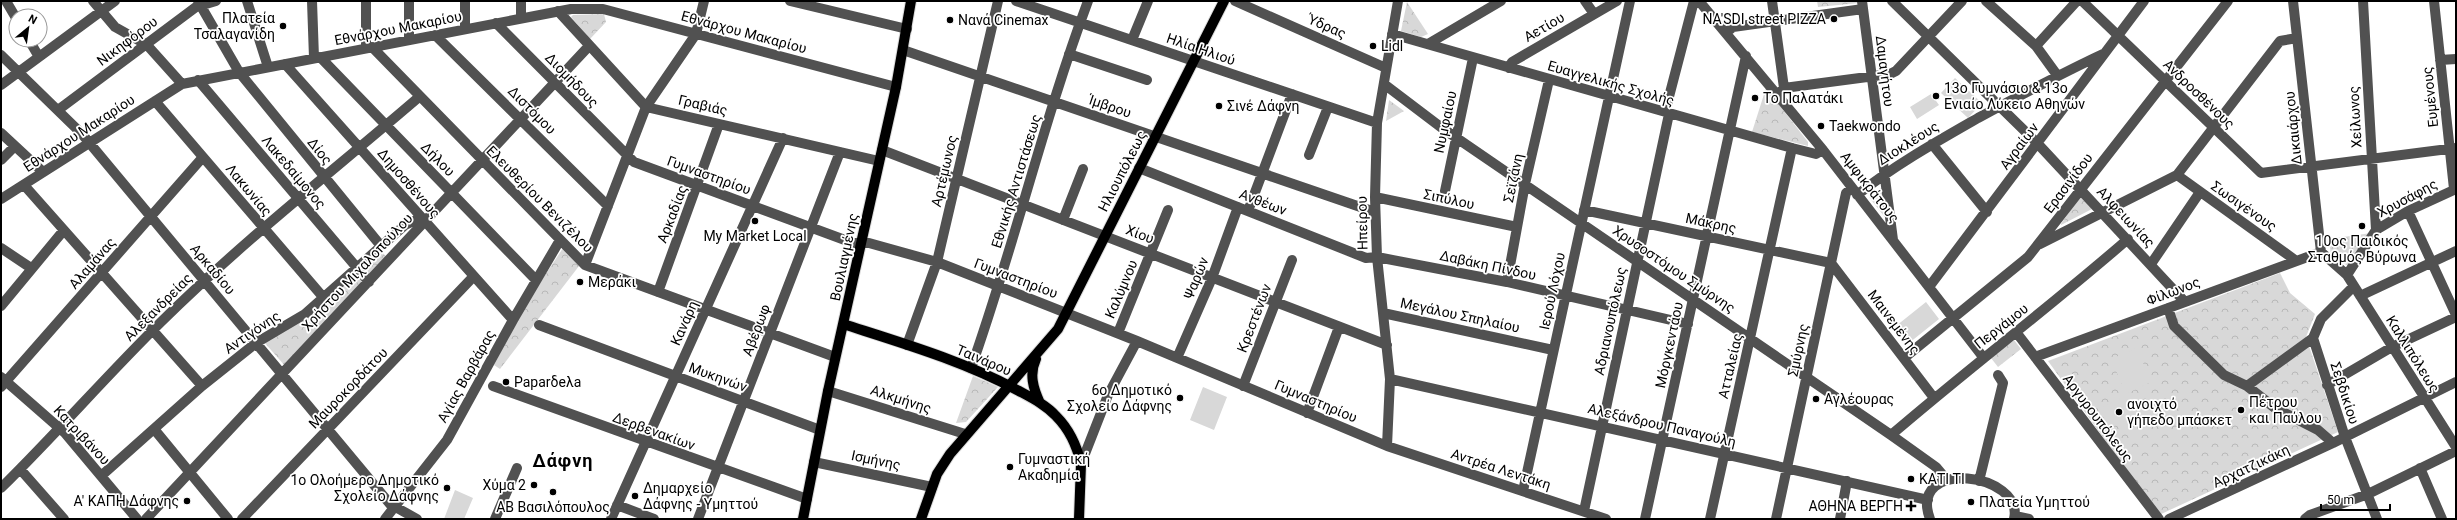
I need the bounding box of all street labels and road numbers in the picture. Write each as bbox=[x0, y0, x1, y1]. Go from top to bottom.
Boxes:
street label: Εθνάρχου Μακαρίου bbox=[333, 8, 463, 48]
street label: Εθνάρχου Μακαρίου bbox=[679, 8, 809, 56]
street label: Αετίου bbox=[1521, 9, 1567, 45]
street label: Ύδρας bbox=[1304, 10, 1349, 42]
street label: Νικηφόρου bbox=[94, 13, 161, 70]
street label: Ηλία Ηλιού bbox=[1165, 30, 1237, 68]
street label: Δαμαγήτου bbox=[1873, 35, 1897, 107]
street label: Διομήδους bbox=[542, 49, 602, 111]
street label: Ανδροσθένους bbox=[2160, 56, 2238, 132]
street label: Ευαγγελικής Σχολής bbox=[1546, 57, 1676, 109]
street label: Ευμένους bbox=[2419, 66, 2441, 128]
street label: Διστόμου bbox=[505, 83, 559, 137]
street label: Χείλωνος bbox=[2345, 85, 2365, 149]
street label: Νυμφαίου bbox=[1431, 89, 1460, 155]
street label: Δικαιάρχου bbox=[2281, 90, 2305, 166]
street label: Εθνάρχου Μακαρίου bbox=[20, 91, 138, 175]
street label: Ίμβρου bbox=[1086, 91, 1134, 121]
street label: Γραβιάς bbox=[677, 92, 729, 118]
street label: Εθνικής Αντιστάσεως bbox=[988, 112, 1044, 250]
street label: Διοκλέους bbox=[1875, 118, 1941, 168]
street label: Αγραίων bbox=[1996, 119, 2042, 172]
street label: Ηλιουπόλεως bbox=[1095, 128, 1149, 214]
street label: Λακεδαίμονος bbox=[259, 132, 329, 212]
street label: Αρτέμωνος bbox=[928, 133, 960, 209]
street label: Δίος bbox=[304, 134, 336, 168]
street label: Δήλου bbox=[418, 139, 458, 179]
street label: Ελευθερίου Βενιζέλου bbox=[483, 142, 597, 256]
street label: Δημοσθένους bbox=[374, 145, 444, 221]
street label: Αμφικράτους bbox=[1837, 148, 1903, 226]
street label: Ερασινίδου bbox=[2040, 150, 2096, 216]
street label: Γυμναστηρίου bbox=[665, 152, 753, 198]
street label: Σεϊζάνη bbox=[1500, 152, 1526, 204]
street label: Λακωνίας bbox=[223, 161, 275, 219]
street label: Χρυσάφης bbox=[2374, 176, 2440, 221]
street label: Σωσιγένους bbox=[2208, 178, 2280, 234]
street label: Αρκαδίας bbox=[654, 183, 690, 245]
street label: Αλφειωνίας bbox=[2093, 183, 2158, 251]
street label: Ανθέων bbox=[1237, 186, 1289, 218]
street label: Σιπύλου bbox=[1422, 186, 1476, 212]
street label: Ηπείρου bbox=[1354, 196, 1370, 250]
street label: Χρήστου Μιχαλοπούλου bbox=[298, 210, 416, 334]
street label: Μάκρης bbox=[1684, 210, 1738, 236]
street label: Βουλιαγμένης bbox=[827, 212, 861, 302]
street label: Χίου bbox=[1124, 221, 1156, 247]
street label: Χρυσοστόμου Σμύρνης bbox=[1610, 222, 1738, 316]
street label: Αλαμάνας bbox=[65, 234, 119, 292]
street label: Αρκαδίου bbox=[187, 241, 239, 297]
street label: Δαβάκη Πίνδου bbox=[1438, 247, 1538, 283]
street label: Ιερού Λόχου bbox=[1536, 251, 1568, 331]
street label: Ψαρών bbox=[1180, 254, 1212, 301]
street label: Γυμναστηρίου bbox=[972, 255, 1060, 301]
street label: Καλύμνου bbox=[1101, 257, 1141, 321]
street label: Αδριανουπόλεως bbox=[1591, 265, 1629, 377]
street label: Αλεξανδρείας bbox=[121, 270, 195, 344]
street label: Φίλωνος bbox=[2144, 273, 2202, 309]
street label: Κρεστένων bbox=[1234, 281, 1274, 355]
street label: Μαινεμένης bbox=[1865, 287, 1923, 357]
street label: Μεγάλου Σπηλαίου bbox=[1399, 295, 1521, 335]
street label: Κανάρη bbox=[667, 298, 701, 348]
street label: Μόργκεντάου bbox=[1652, 300, 1686, 390]
street label: Περγάμου bbox=[1971, 300, 2031, 352]
street label: Αβέρωφ bbox=[739, 302, 774, 359]
street label: Αντιγόνης bbox=[221, 307, 283, 357]
street label: Καλλιπόλεως bbox=[2383, 313, 2443, 395]
street label: Σμύρνης bbox=[1785, 322, 1811, 378]
street label: Αγίας Βαρβάρας bbox=[434, 327, 498, 425]
street label: Ατταλείας bbox=[1715, 332, 1745, 400]
street label: Ταινάρου bbox=[954, 341, 1014, 379]
street label: Μαυροκορδάτου bbox=[305, 344, 391, 432]
street label: Μυκηνών bbox=[687, 359, 749, 395]
street label: Σεβδικίου bbox=[2327, 360, 2363, 426]
street label: Αργυρουπόλεως bbox=[2060, 371, 2136, 465]
street label: Γυμναστηρίου bbox=[1272, 376, 1360, 426]
street label: Αλκμήνης bbox=[869, 382, 933, 416]
street label: Αλεξάνδρου Παναγούλη bbox=[1586, 400, 1738, 450]
street label: Κατριβάνου bbox=[51, 402, 113, 468]
street label: Δερβενακίων bbox=[611, 409, 698, 453]
street label: Αρχατζικάκη bbox=[2210, 441, 2292, 491]
street label: Αντρέα Λεντάκη bbox=[1449, 445, 1553, 493]
street label: Ισμήνης bbox=[850, 447, 902, 473]

